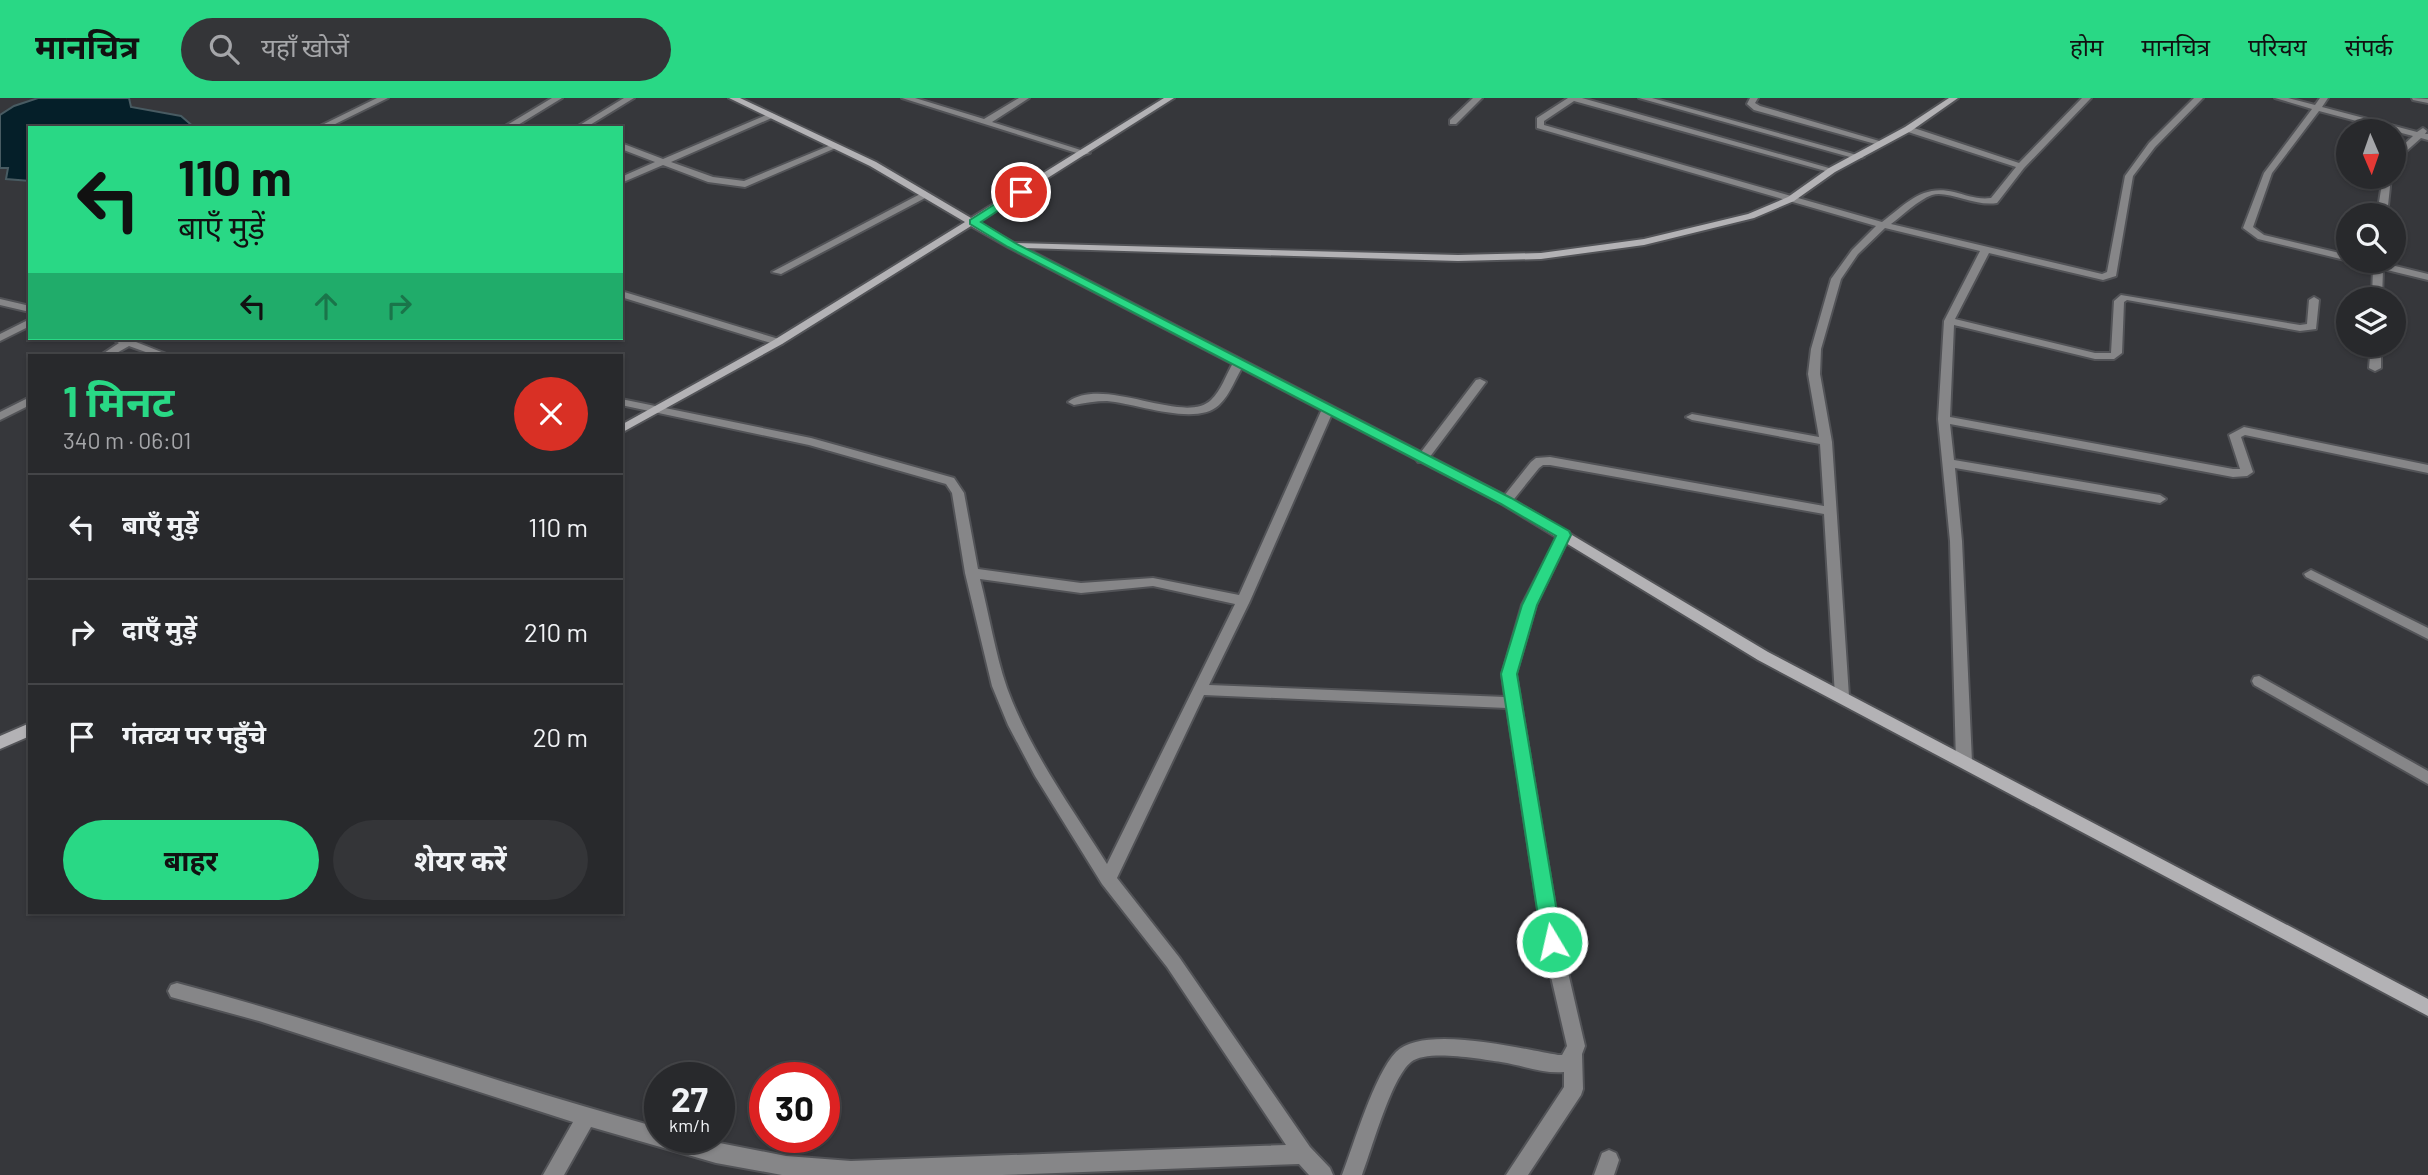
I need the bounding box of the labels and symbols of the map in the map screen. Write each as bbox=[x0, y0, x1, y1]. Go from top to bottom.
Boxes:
north arrow bbox=[2336, 119, 2406, 189]
pin bbox=[991, 162, 1051, 222]
position arrow bbox=[1515, 905, 1589, 979]
speed limit sign: 30 bbox=[749, 1062, 840, 1153]

